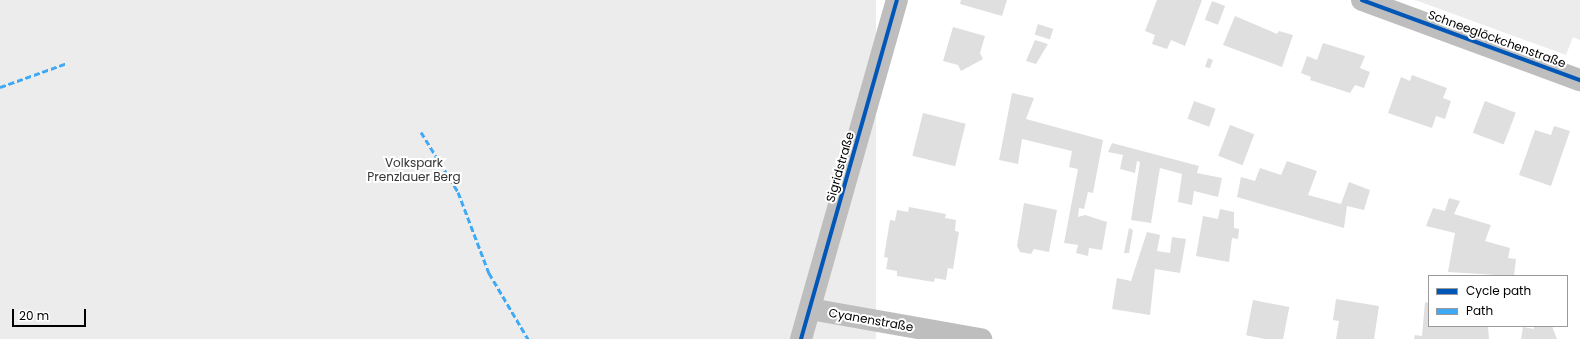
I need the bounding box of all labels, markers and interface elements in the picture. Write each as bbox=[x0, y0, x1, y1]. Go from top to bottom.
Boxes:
street label: Schneeglöckchenstraße bbox=[1426, 7, 1568, 71]
street label: Sigridstraße bbox=[823, 130, 857, 204]
park label: Volkspark Prenzlauer Berg bbox=[367, 156, 461, 184]
legend bbox=[1428, 275, 1568, 327]
text: Cycle path bbox=[1466, 282, 1531, 299]
scale bar bbox=[14, 301, 88, 327]
text: Path bbox=[1466, 302, 1493, 319]
street label: Cyanenstraße bbox=[828, 305, 914, 335]
text: 20 m bbox=[19, 307, 49, 324]

